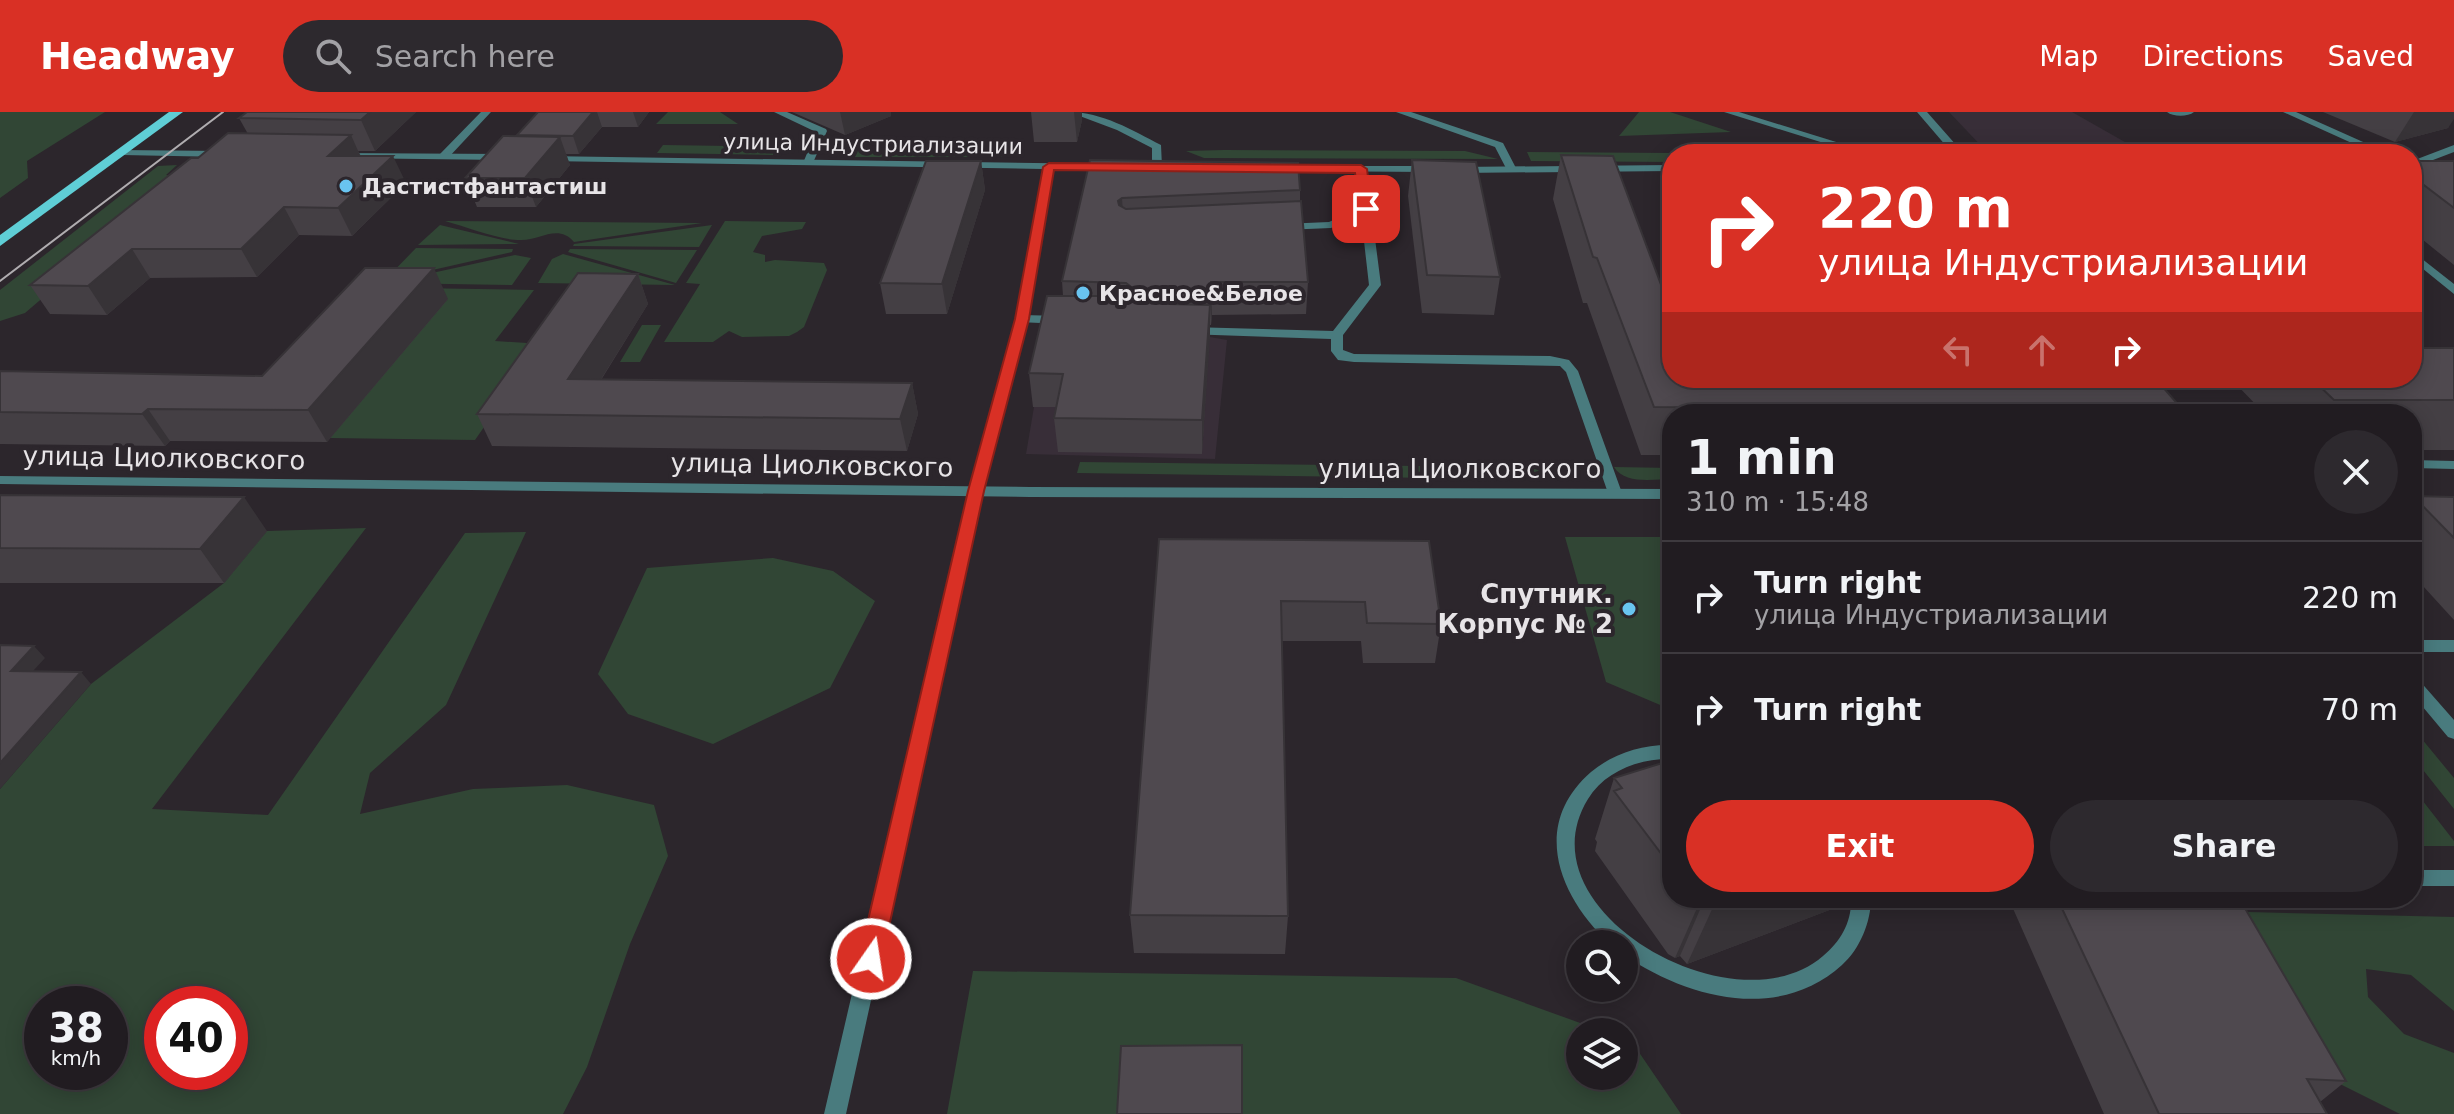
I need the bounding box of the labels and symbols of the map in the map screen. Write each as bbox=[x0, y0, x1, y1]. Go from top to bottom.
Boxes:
street label: улица Индустриализации bbox=[723, 129, 1023, 159]
place label: Дастистфантастиш bbox=[362, 174, 607, 199]
pin bbox=[1332, 175, 1400, 243]
marker: Дастистфантастиш bbox=[337, 177, 355, 195]
place label: Красное&Белое bbox=[1099, 281, 1303, 306]
marker: Красное&Белое bbox=[1074, 284, 1092, 302]
street label: улица Циолковского bbox=[22, 441, 306, 475]
street label: улица Циолковского bbox=[670, 448, 954, 482]
street label: улица Циолковского bbox=[1319, 454, 1601, 484]
place label: Спутник. Корпус № 2 bbox=[1437, 579, 1613, 639]
marker: Спутник. Корпус № 2 bbox=[1620, 600, 1638, 618]
position arrow bbox=[829, 917, 913, 1001]
speed limit sign: 40 bbox=[144, 986, 248, 1090]

